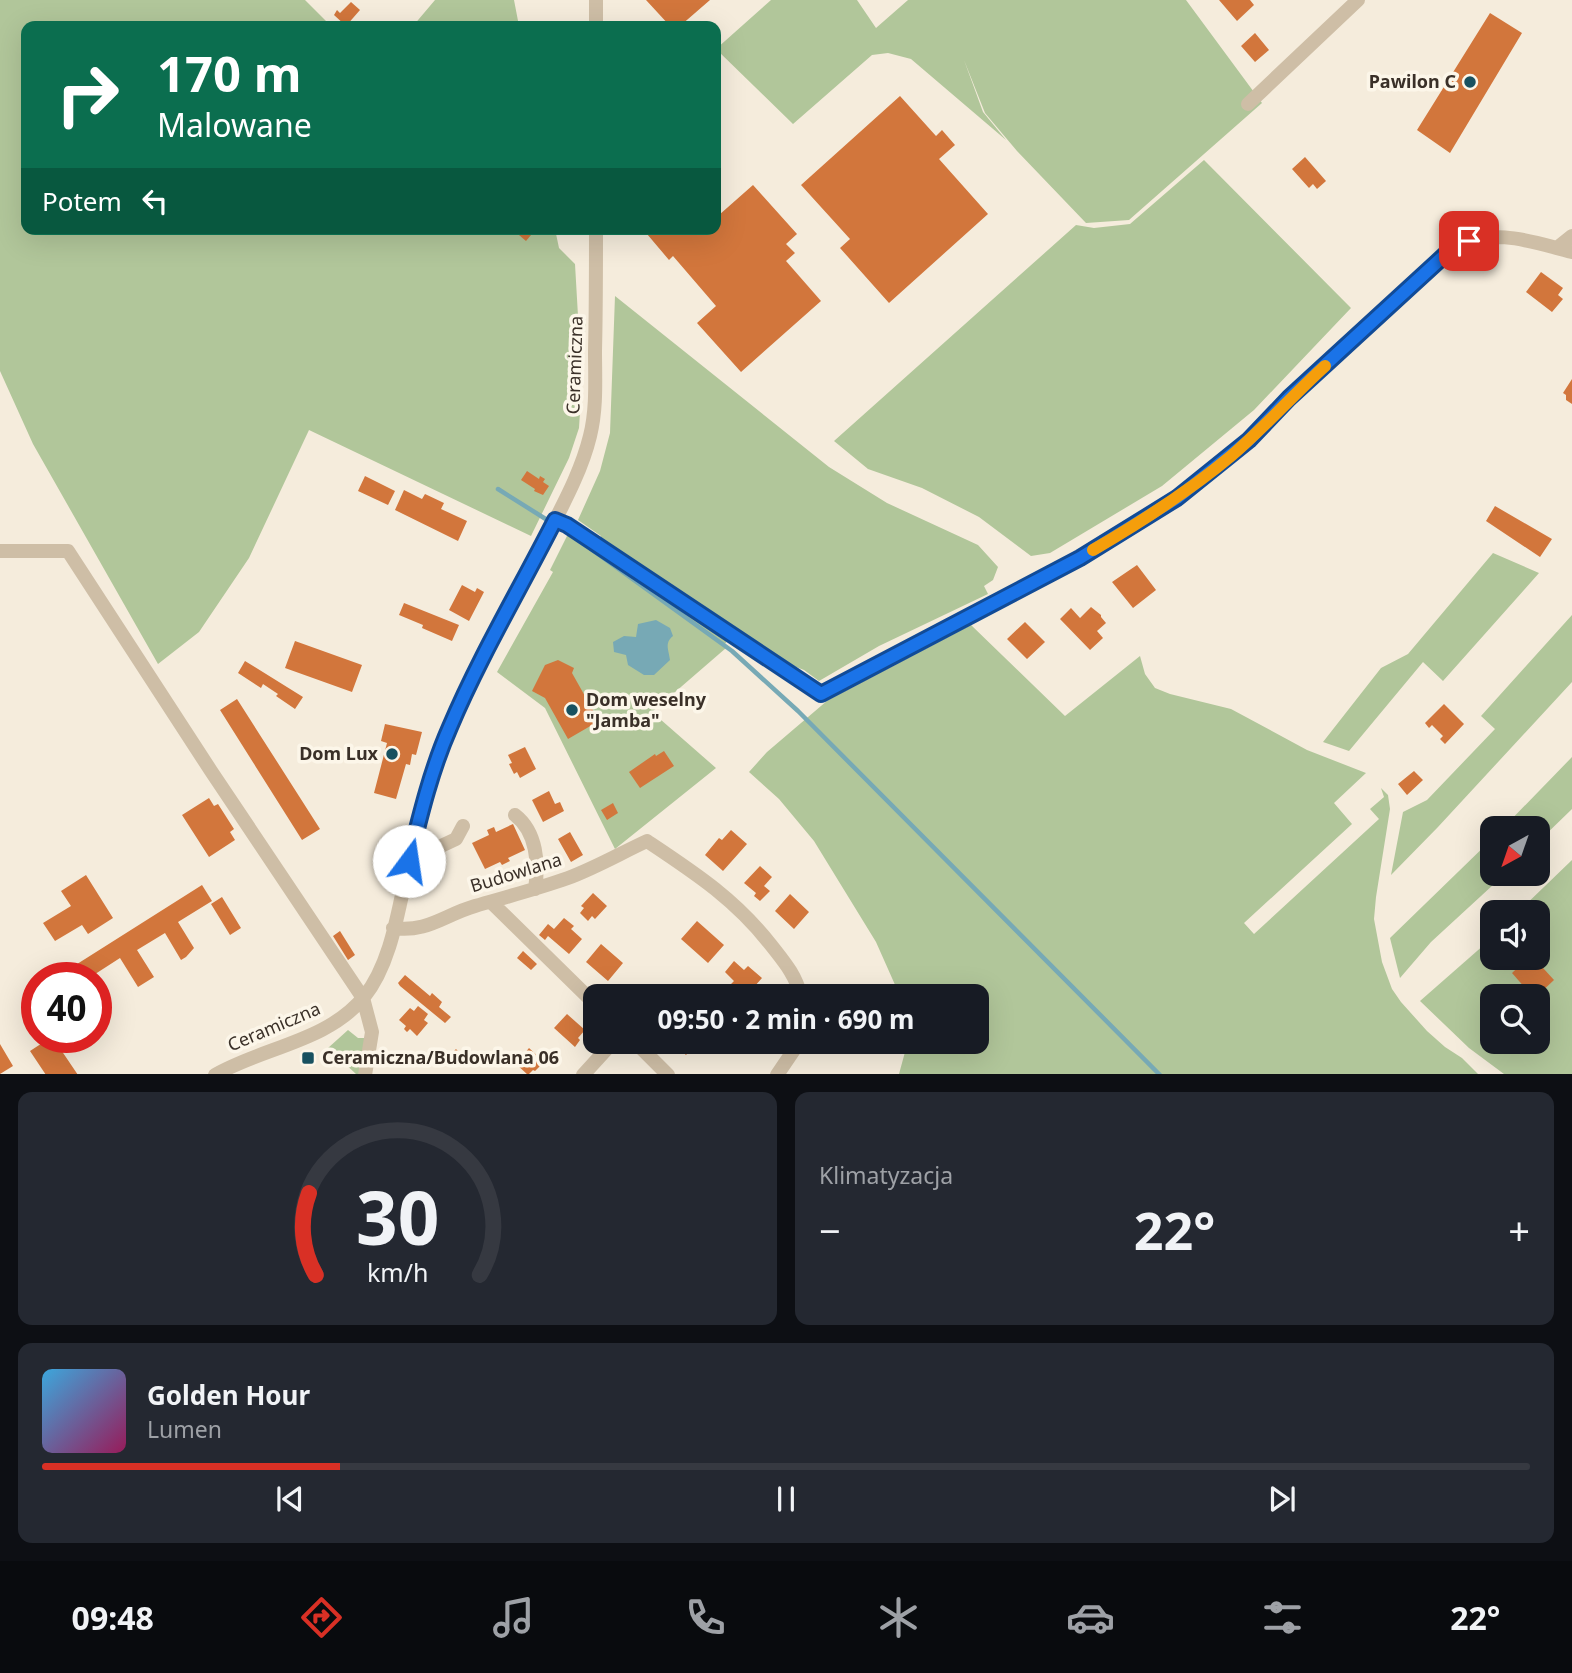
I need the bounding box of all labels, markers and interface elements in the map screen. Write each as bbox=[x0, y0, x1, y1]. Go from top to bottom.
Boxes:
text: 170 m bbox=[157, 40, 302, 106]
icon: right bbox=[42, 49, 133, 140]
place label: Pawilon C bbox=[1369, 69, 1456, 93]
marker: Pawilon C bbox=[1462, 74, 1478, 90]
text: Malowane bbox=[157, 103, 312, 146]
icon: left bbox=[136, 182, 174, 220]
text: Potem bbox=[42, 183, 122, 219]
pin bbox=[1439, 211, 1499, 271]
icon: arrive bbox=[1450, 222, 1488, 260]
street label: Ceramiczna bbox=[560, 315, 588, 415]
place label: Dom weselny "Jamba" bbox=[586, 687, 707, 732]
marker: Dom weselny "Jamba" bbox=[564, 702, 580, 718]
place label: Dom Lux bbox=[299, 741, 379, 765]
marker: Dom Lux bbox=[384, 746, 400, 762]
north arrow bbox=[1480, 816, 1550, 886]
map controls bbox=[1480, 816, 1550, 1054]
position arrow bbox=[372, 824, 446, 898]
street label: Budowlana bbox=[467, 847, 564, 897]
button: sound bbox=[1480, 900, 1550, 970]
speed limit sign: 40 bbox=[21, 962, 112, 1053]
button: search bbox=[1480, 984, 1550, 1054]
street label: Ceramiczna bbox=[224, 996, 324, 1056]
text: 09:50 · 2 min · 690 m bbox=[658, 1001, 914, 1037]
place label: Ceramiczna/Budowlana 06 bbox=[322, 1045, 559, 1069]
marker: Ceramiczna/Budowlana 06 bbox=[300, 1050, 316, 1066]
text: Klimatyzacja bbox=[819, 1159, 953, 1191]
text: 30 bbox=[356, 1167, 439, 1266]
text: 22° bbox=[1134, 1194, 1215, 1265]
text: − bbox=[819, 1204, 841, 1256]
text: + bbox=[1508, 1204, 1530, 1256]
text: km/h bbox=[367, 1254, 428, 1288]
text: Golden Hour bbox=[147, 1377, 310, 1413]
text: Lumen bbox=[147, 1413, 222, 1445]
icon: previous bbox=[271, 1480, 309, 1518]
icon: pause bbox=[767, 1480, 805, 1518]
icon: next bbox=[1263, 1480, 1301, 1518]
icon: directions bbox=[297, 1593, 346, 1642]
icon: music bbox=[489, 1593, 538, 1642]
icon: phone bbox=[681, 1593, 730, 1642]
icon: climate bbox=[874, 1593, 923, 1642]
icon: car bbox=[1066, 1593, 1115, 1642]
icon: filters bbox=[1258, 1593, 1307, 1642]
text: 09:48 bbox=[72, 1596, 154, 1639]
text: 22° bbox=[1450, 1596, 1500, 1639]

